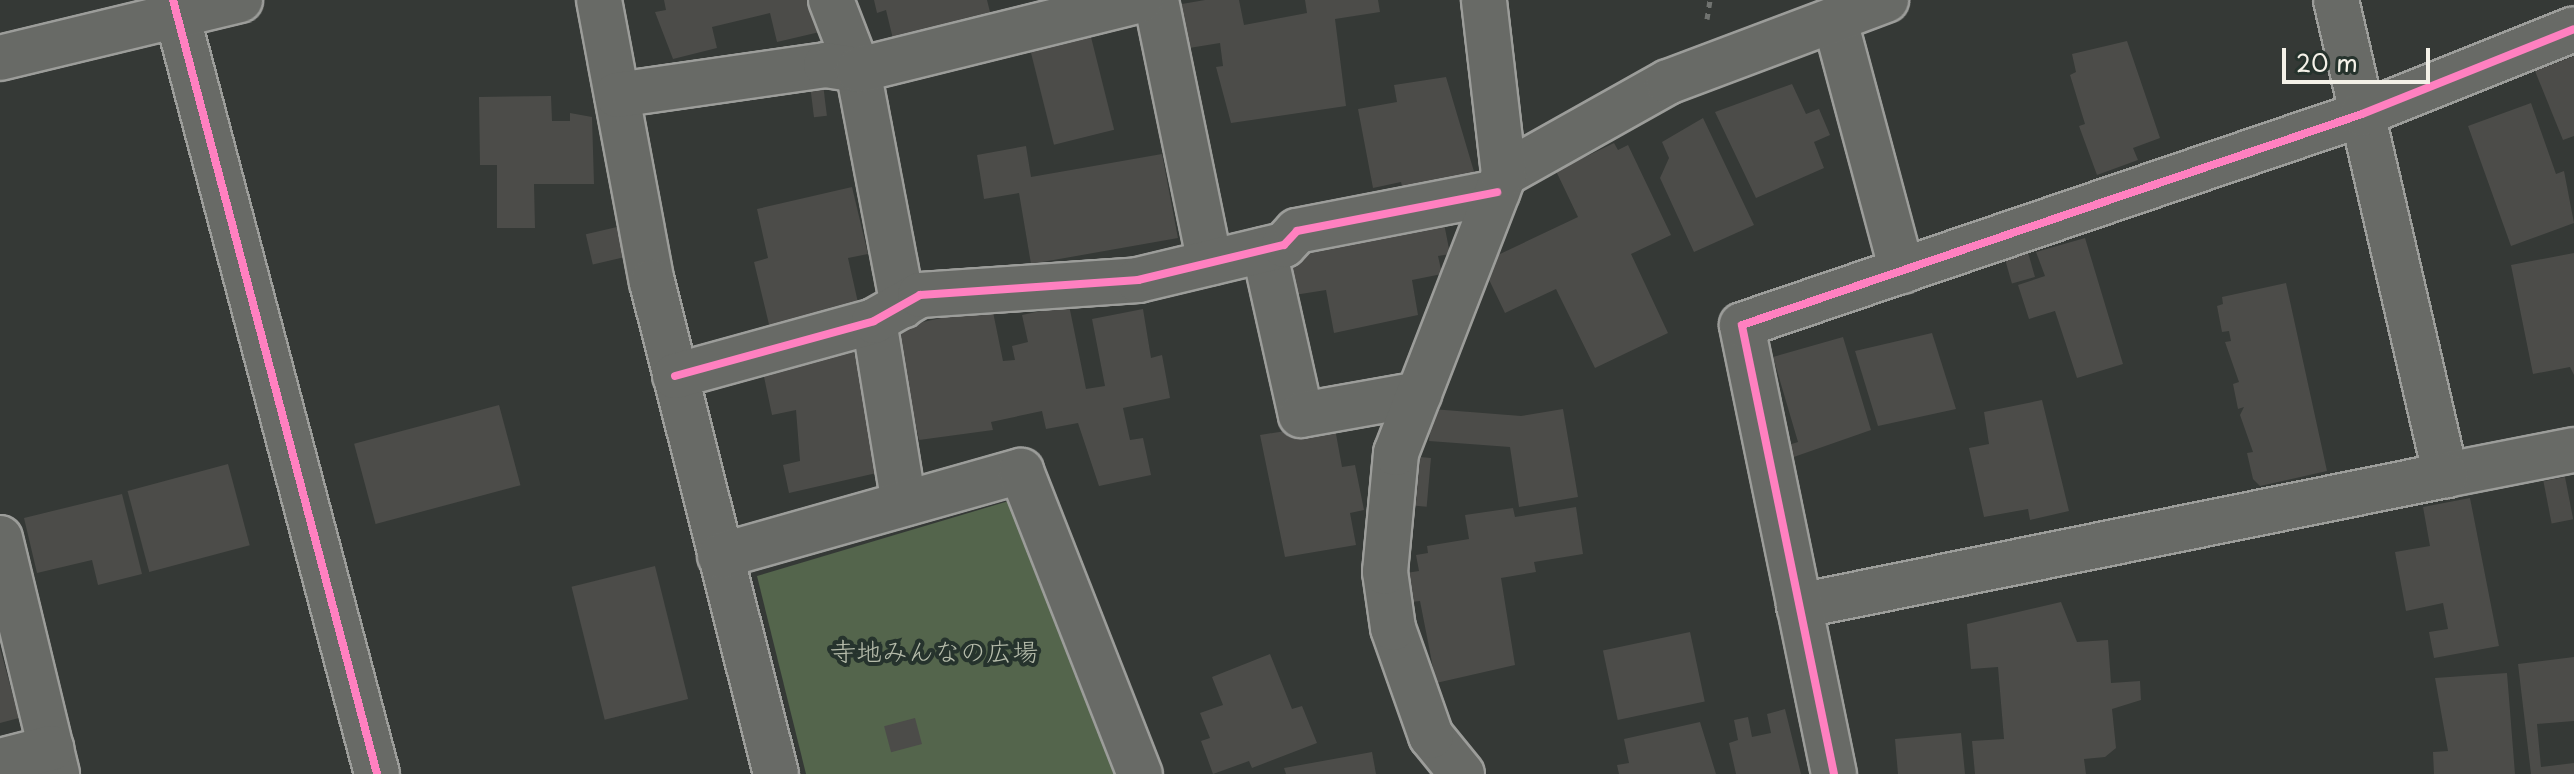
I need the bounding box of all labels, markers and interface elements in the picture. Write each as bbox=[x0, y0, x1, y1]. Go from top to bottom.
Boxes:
scale bar bbox=[2286, 32, 2434, 82]
text: 20 m bbox=[2296, 44, 2358, 80]
park label: 寺地みんなの広場 bbox=[830, 635, 1038, 667]

